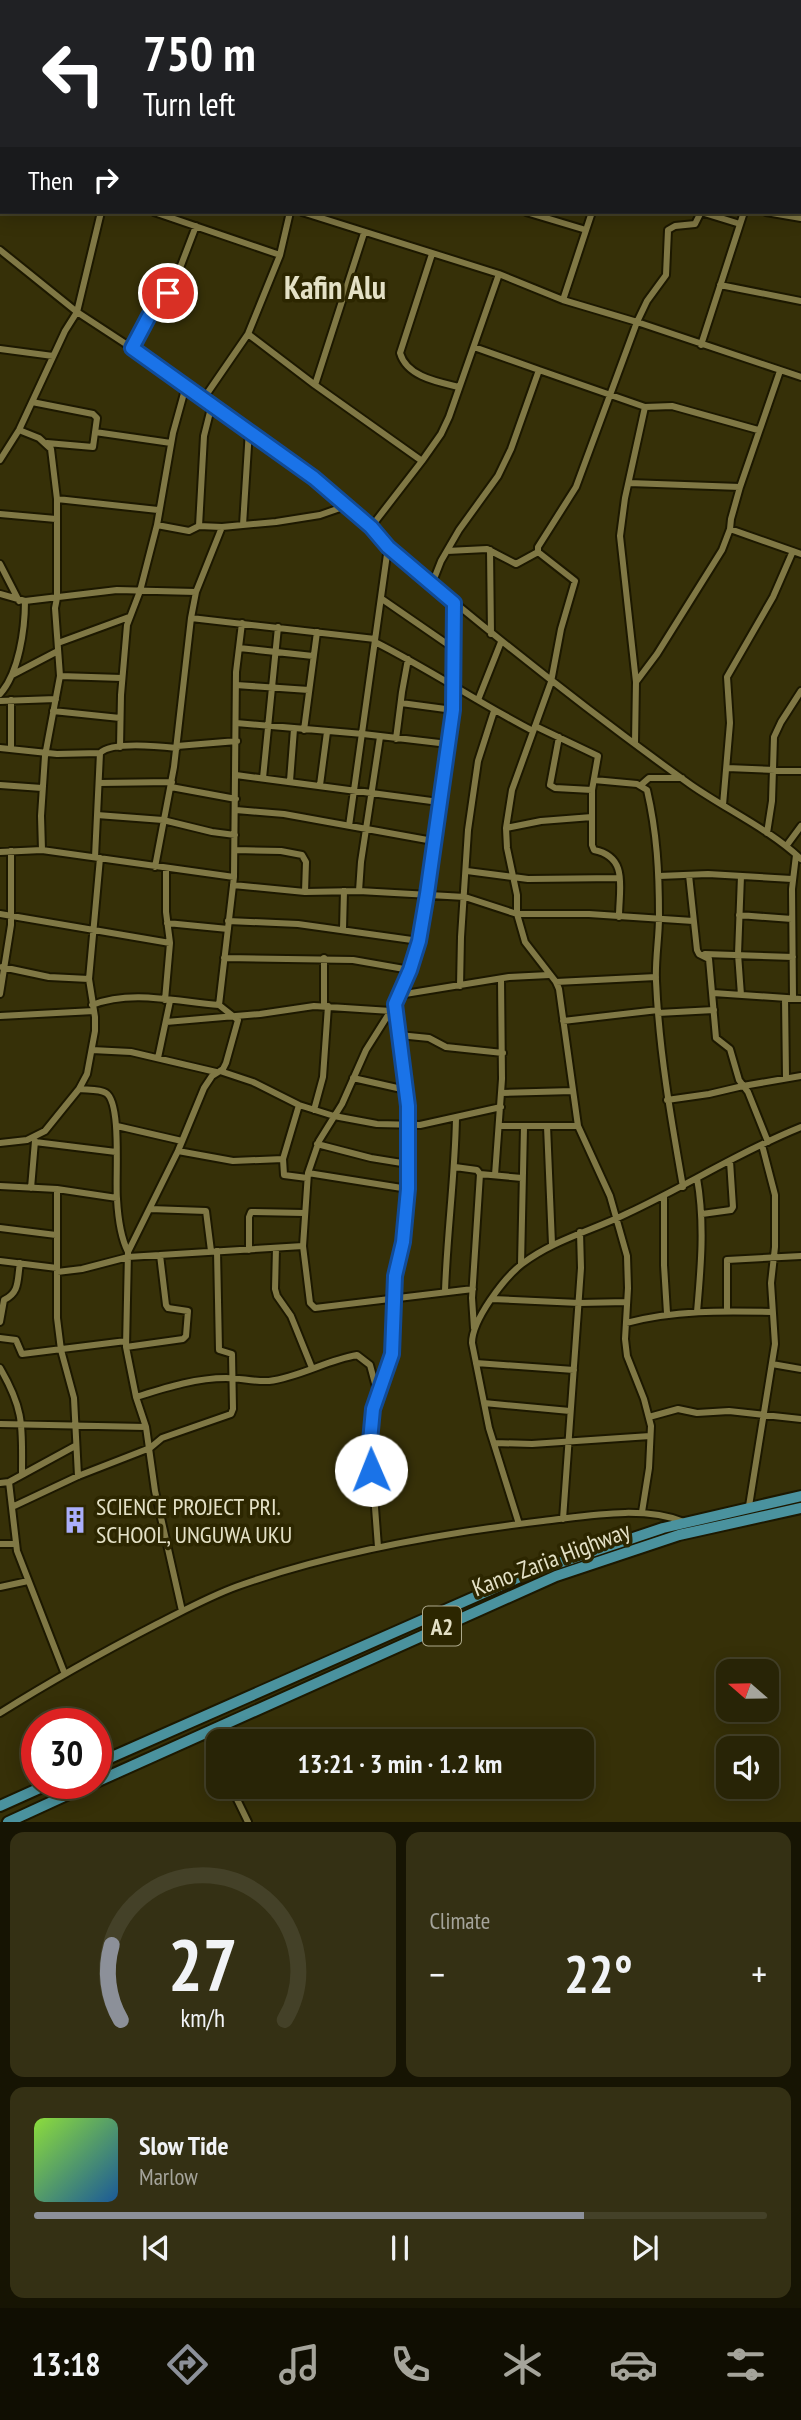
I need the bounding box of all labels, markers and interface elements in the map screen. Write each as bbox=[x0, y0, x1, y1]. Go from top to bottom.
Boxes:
text: 750 m bbox=[143, 21, 256, 85]
icon: left bbox=[28, 28, 119, 119]
text: Turn left bbox=[143, 83, 235, 125]
icon: right bbox=[87, 161, 125, 199]
text: Then bbox=[28, 164, 73, 197]
pin bbox=[138, 263, 198, 323]
district label: Kafin Alu bbox=[284, 266, 386, 308]
icon: arrive bbox=[149, 274, 187, 312]
position arrow bbox=[334, 1433, 408, 1507]
place label: SCIENCE PROJECT PRI. SCHOOL, UNGUWA UKU bbox=[96, 1491, 292, 1550]
building icon: SCIENCE PROJECT PRI. SCHOOL, UNGUWA UKU bbox=[60, 1505, 90, 1535]
street label: Kano-Zaria Highway bbox=[468, 1515, 634, 1603]
road number: A2 bbox=[423, 1606, 461, 1646]
north arrow bbox=[716, 1659, 779, 1722]
map controls bbox=[716, 1659, 779, 1799]
speed limit sign: 30 bbox=[21, 1708, 112, 1799]
button: sound bbox=[716, 1736, 779, 1799]
text: 13:21 · 3 min · 1.2 km bbox=[298, 1747, 502, 1780]
text: Climate bbox=[430, 1906, 490, 1935]
text: 27 bbox=[168, 1917, 238, 2011]
text: 22° bbox=[564, 1940, 633, 2007]
text: − bbox=[430, 1949, 445, 1998]
text: + bbox=[751, 1949, 767, 1998]
text: km/h bbox=[181, 2002, 225, 2034]
text: Slow Tide bbox=[139, 2129, 229, 2162]
text: Marlow bbox=[139, 2162, 198, 2191]
icon: previous bbox=[137, 2229, 175, 2267]
icon: pause bbox=[381, 2229, 419, 2267]
icon: next bbox=[626, 2229, 664, 2267]
icon: directions bbox=[163, 2340, 212, 2389]
icon: music bbox=[275, 2340, 324, 2389]
icon: phone bbox=[386, 2340, 435, 2389]
icon: climate bbox=[498, 2340, 547, 2389]
icon: car bbox=[609, 2340, 658, 2389]
icon: filters bbox=[721, 2340, 770, 2389]
text: 13:18 bbox=[31, 2343, 100, 2385]

